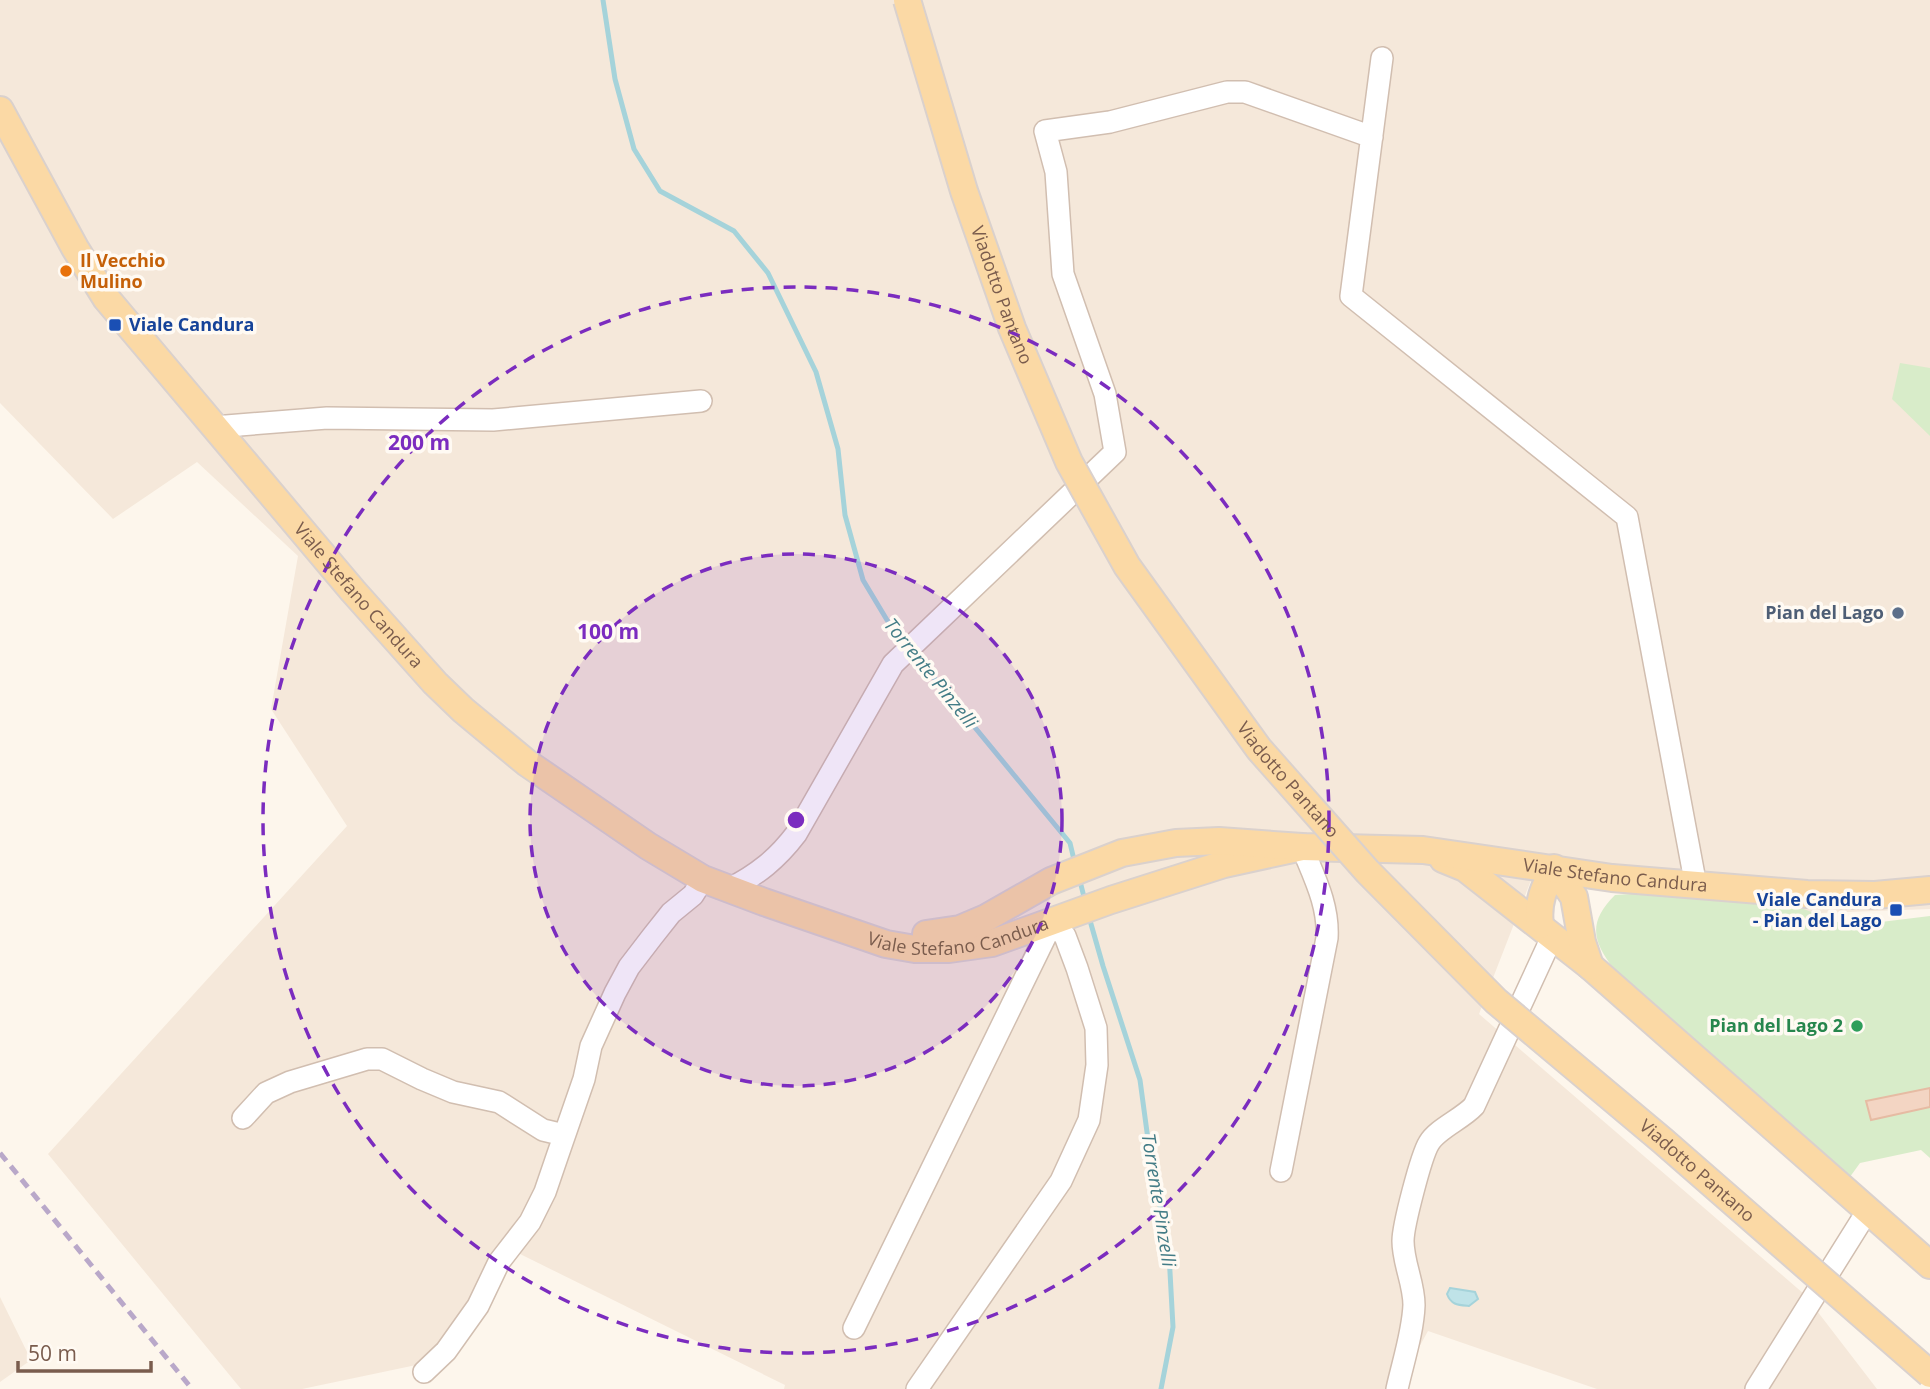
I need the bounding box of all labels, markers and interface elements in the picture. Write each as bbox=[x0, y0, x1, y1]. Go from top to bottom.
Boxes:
street label: Viadotto Pantano bbox=[966, 222, 1039, 368]
place label: Il Vecchio Mulino bbox=[80, 248, 165, 293]
marker: Il Vecchio Mulino bbox=[58, 263, 74, 279]
place label: Viale Candura bbox=[129, 312, 254, 336]
marker: Viale Candura bbox=[107, 317, 123, 333]
text: 200 m bbox=[388, 428, 450, 456]
street label: Viale Stefano Candura bbox=[289, 517, 429, 673]
place label: Pian del Lago bbox=[1765, 600, 1884, 624]
marker: Pian del Lago bbox=[1890, 605, 1906, 621]
water label: Torrente Pinzelli bbox=[878, 612, 984, 735]
text: 100 m bbox=[577, 617, 639, 645]
street label: Viadotto Pantano bbox=[1232, 717, 1345, 842]
centre of rings bbox=[784, 808, 808, 832]
street label: Viale Stefano Candura bbox=[1522, 852, 1709, 897]
place label: Viale Candura - Pian del Lago bbox=[1753, 887, 1882, 932]
marker: Viale Candura - Pian del Lago bbox=[1888, 902, 1904, 918]
street label: Viale Stefano Candura bbox=[864, 911, 1052, 960]
place label: Pian del Lago 2 bbox=[1709, 1013, 1843, 1037]
marker: Pian del Lago 2 bbox=[1849, 1018, 1865, 1034]
street label: Viadotto Pantano bbox=[1635, 1113, 1760, 1227]
water label: Torrente Pinzelli bbox=[1136, 1131, 1183, 1270]
scale bar bbox=[18, 1330, 150, 1374]
text: 50 m bbox=[28, 1339, 77, 1367]

